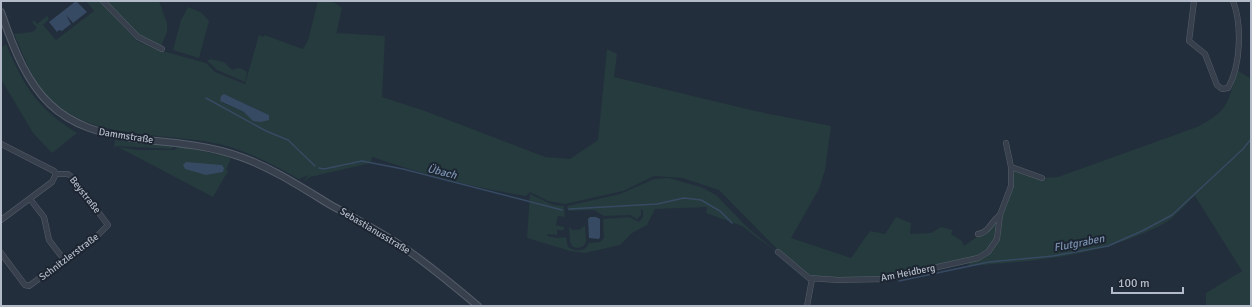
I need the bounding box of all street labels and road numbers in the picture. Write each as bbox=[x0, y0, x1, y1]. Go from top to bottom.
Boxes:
street label: Dammstraße bbox=[98, 126, 154, 146]
street label: Beystraße bbox=[67, 174, 103, 216]
street label: Sebastianusstraße bbox=[338, 205, 412, 257]
street label: Schnitzlerstraße bbox=[37, 231, 101, 283]
street label: Am Heidberg bbox=[880, 262, 936, 284]

